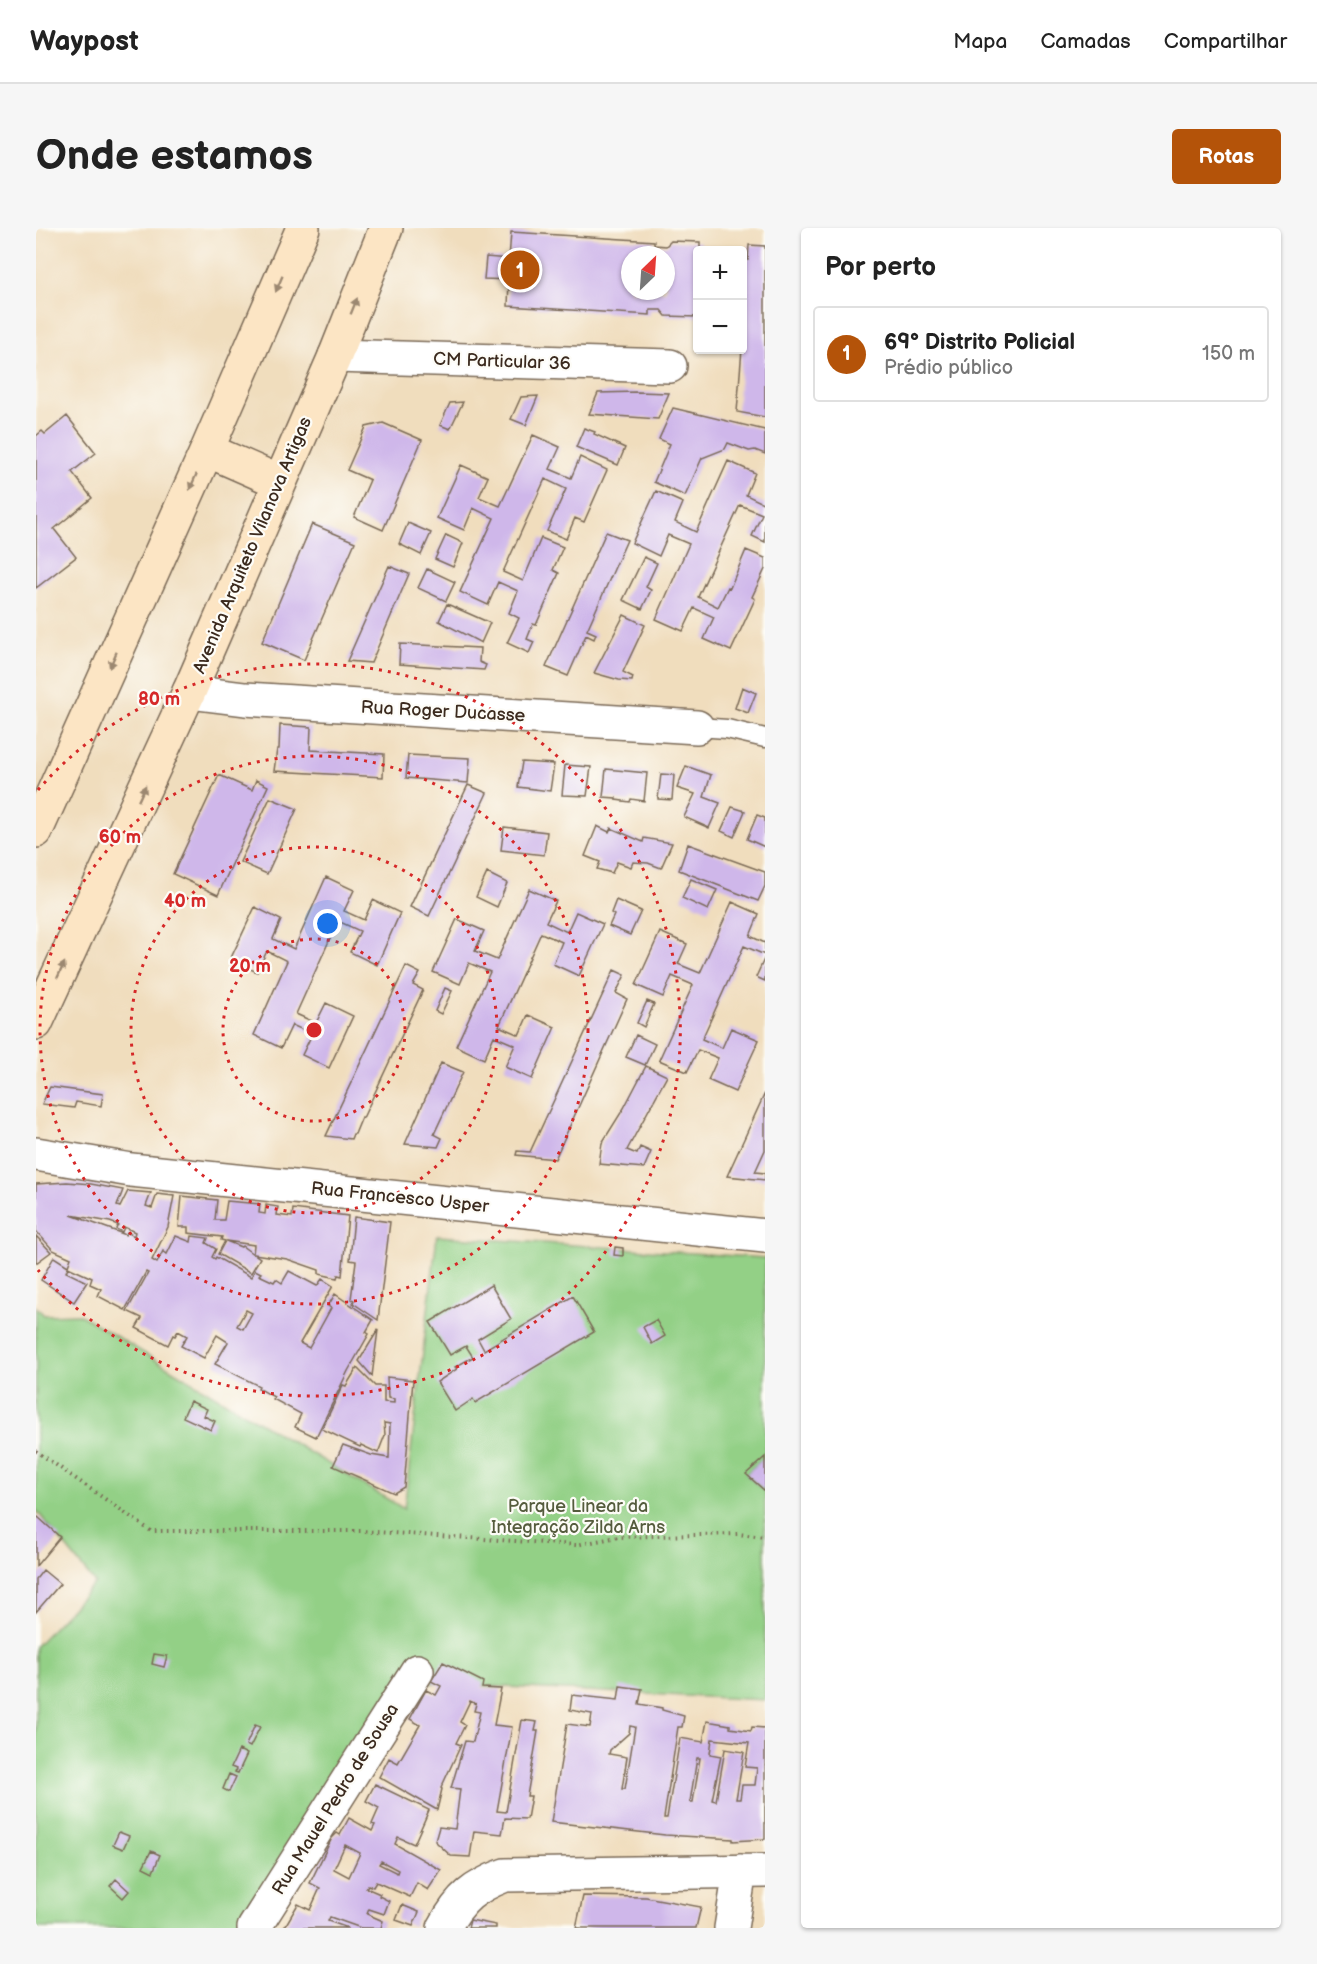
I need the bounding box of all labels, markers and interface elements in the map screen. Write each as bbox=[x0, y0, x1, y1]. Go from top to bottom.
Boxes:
text: Waypost bbox=[30, 25, 139, 58]
text: Mapa bbox=[953, 29, 1007, 54]
text: Camadas bbox=[1040, 29, 1131, 54]
text: Compartilhar bbox=[1164, 29, 1287, 54]
button: Rotas bbox=[1172, 129, 1281, 184]
text: Onde estamos bbox=[36, 131, 313, 182]
north arrow bbox=[621, 246, 675, 300]
map controls bbox=[693, 246, 747, 354]
button: + bbox=[693, 246, 747, 300]
pin: 1 bbox=[500, 248, 540, 292]
text: Por perto bbox=[825, 252, 936, 283]
one-way arrow bbox=[274, 275, 283, 293]
one-way arrow bbox=[350, 297, 360, 315]
button: − bbox=[693, 300, 747, 354]
text: 69º Distrito Policial bbox=[884, 329, 1075, 356]
text: 1 bbox=[842, 342, 851, 366]
text: 150 m bbox=[1202, 342, 1255, 366]
street label: CM Particular 36 bbox=[433, 349, 571, 374]
text: Prédio público bbox=[884, 356, 1013, 380]
street label: Avenida Arquiteto Vilanova Artigas bbox=[189, 414, 316, 677]
one-way arrow bbox=[188, 473, 197, 491]
one-way arrow bbox=[108, 651, 118, 669]
text: 80 m bbox=[138, 689, 180, 710]
street label: Rua Roger Ducasse bbox=[360, 697, 526, 726]
one-way arrow bbox=[138, 784, 147, 801]
text: 60 m bbox=[99, 827, 141, 848]
text: 40 m bbox=[164, 891, 206, 912]
your location bbox=[313, 909, 342, 938]
text: 20 m bbox=[229, 956, 271, 977]
one-way arrow bbox=[56, 961, 65, 978]
centre of rings bbox=[304, 1020, 324, 1040]
street label: Rua Francesco Usper bbox=[310, 1178, 490, 1217]
park label: Parque Linear da Integração Zilda Arns bbox=[491, 1496, 665, 1538]
street label: Rua Mauel Pedro de Sousa bbox=[268, 1700, 403, 1899]

